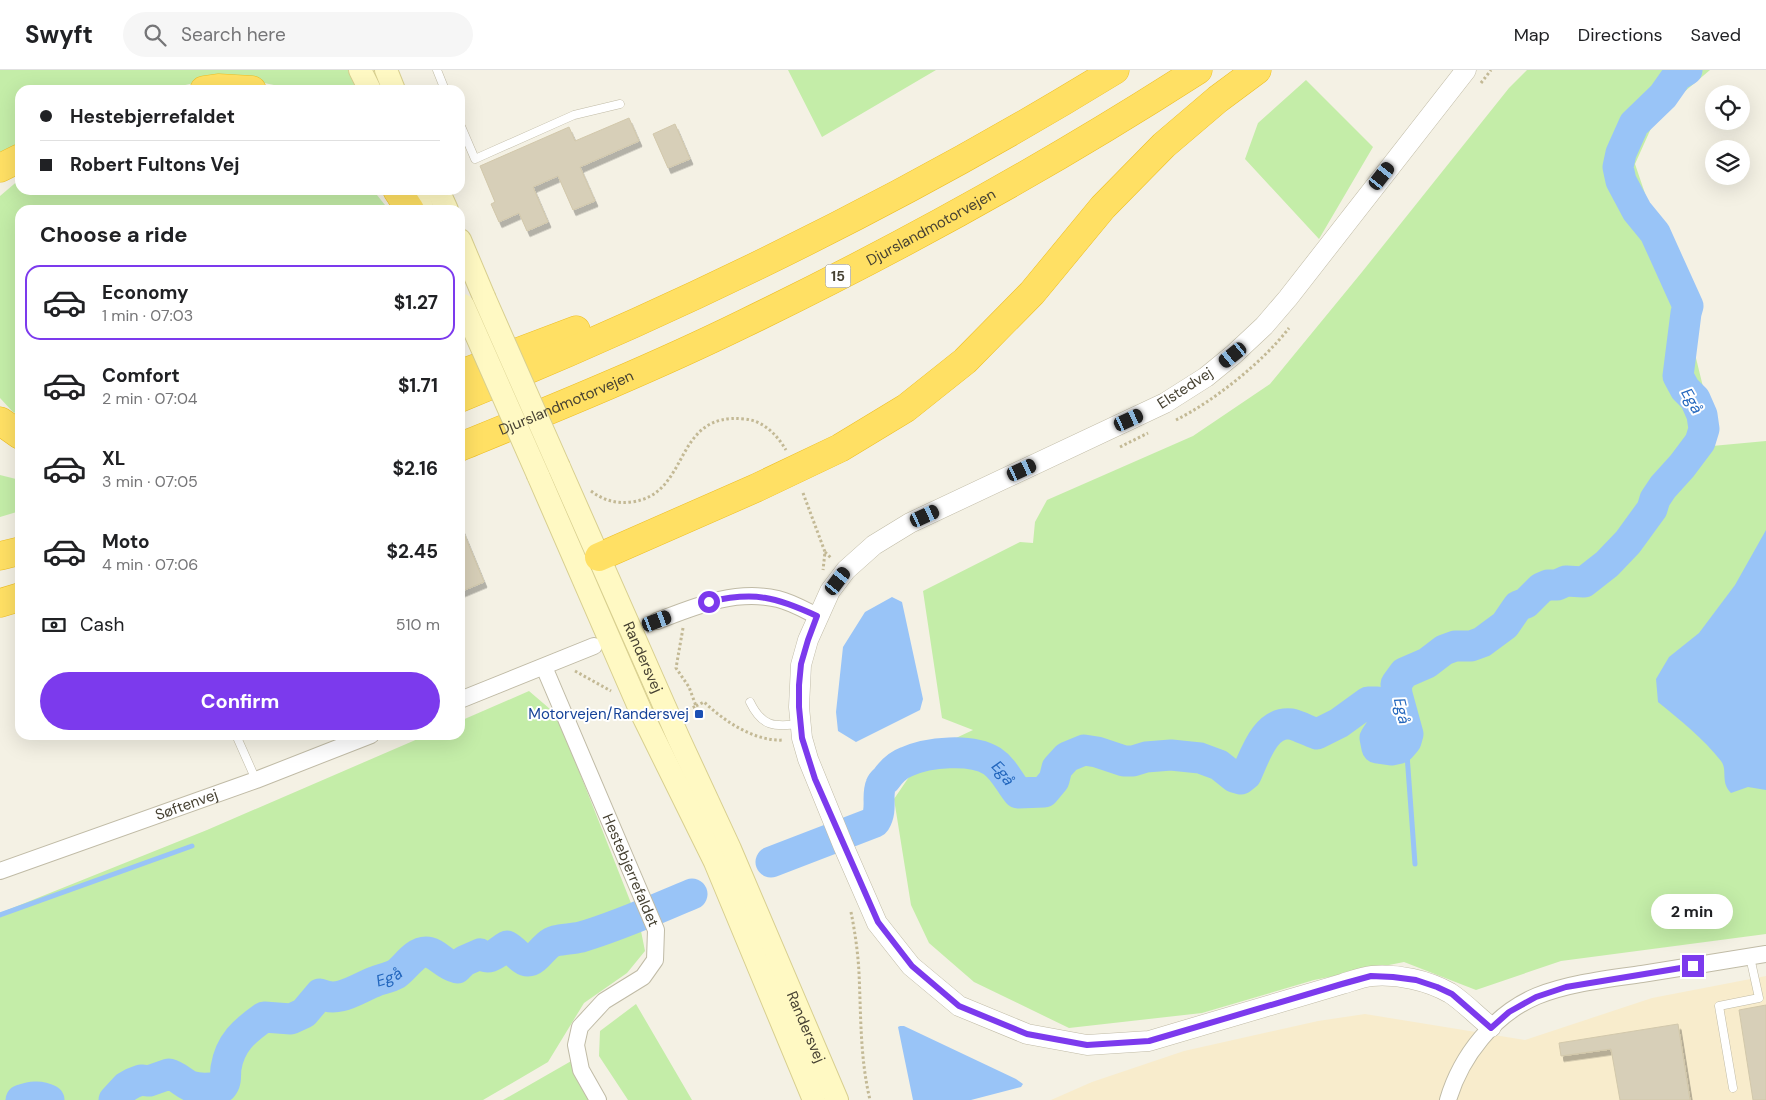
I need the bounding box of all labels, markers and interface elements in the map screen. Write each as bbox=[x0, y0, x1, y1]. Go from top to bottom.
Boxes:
search box bbox=[123, 12, 473, 57]
text: Swyft bbox=[25, 19, 93, 50]
icon: search bbox=[141, 21, 169, 49]
text: Search here bbox=[181, 22, 286, 47]
text: Map bbox=[1514, 23, 1550, 47]
text: Directions bbox=[1578, 23, 1663, 47]
text: Saved bbox=[1691, 23, 1741, 47]
map controls bbox=[1705, 85, 1750, 185]
button: locate bbox=[1705, 85, 1750, 130]
text: Hestebjerrefaldet bbox=[70, 104, 235, 129]
button: layers bbox=[1705, 140, 1750, 185]
text: Robert Fultons Vej bbox=[70, 152, 240, 177]
car bbox=[1366, 160, 1397, 192]
street label: Djurslandmotorvejen bbox=[863, 184, 999, 270]
text: Choose a ride bbox=[40, 220, 188, 249]
road number: 15 bbox=[826, 265, 850, 288]
icon: car bbox=[42, 280, 87, 325]
text: Economy bbox=[102, 280, 189, 305]
text: $1.27 bbox=[394, 290, 438, 315]
text: 1 min · 07:03 bbox=[102, 305, 193, 326]
car bbox=[1216, 340, 1249, 370]
icon: car bbox=[42, 363, 87, 408]
text: Comfort bbox=[102, 363, 180, 388]
street label: Elstedvej bbox=[1153, 363, 1217, 413]
street label: Djurslandmotorvejen bbox=[496, 366, 637, 440]
text: $1.71 bbox=[398, 373, 438, 398]
water label: Egå bbox=[1676, 384, 1708, 418]
text: 2 min · 07:04 bbox=[102, 388, 198, 409]
car bbox=[1112, 407, 1145, 433]
icon: car bbox=[42, 446, 87, 491]
text: XL bbox=[102, 446, 125, 471]
text: $2.16 bbox=[392, 456, 438, 481]
car bbox=[1005, 457, 1038, 483]
text: 3 min · 07:05 bbox=[102, 471, 198, 492]
car bbox=[908, 503, 941, 529]
icon: car bbox=[42, 529, 87, 574]
text: Moto bbox=[102, 529, 150, 554]
text: $2.45 bbox=[387, 539, 438, 564]
text: 4 min · 07:06 bbox=[102, 554, 198, 575]
car bbox=[822, 565, 853, 597]
route start bbox=[698, 591, 720, 613]
car bbox=[640, 609, 673, 633]
icon: cash bbox=[40, 611, 68, 639]
text: Cash bbox=[80, 612, 124, 637]
text: 510 m bbox=[396, 614, 440, 635]
street label: Randersvej bbox=[618, 619, 667, 696]
button: Confirm bbox=[40, 672, 440, 730]
water label: Egå bbox=[1389, 696, 1415, 726]
place label: Motorvejen/Randersvej bbox=[528, 704, 689, 724]
marker: Motorvejen/Randersvej bbox=[693, 708, 705, 720]
water label: Egå bbox=[988, 755, 1020, 789]
street label: Søftenvej bbox=[153, 784, 221, 825]
street label: Hestebjerrefaldet bbox=[598, 811, 664, 930]
callout: 2 min bbox=[1652, 894, 1734, 928]
text: 2 min bbox=[1671, 901, 1713, 922]
route end bbox=[1682, 955, 1704, 977]
water label: Egå bbox=[373, 962, 407, 991]
street label: Randersvej bbox=[782, 988, 830, 1066]

